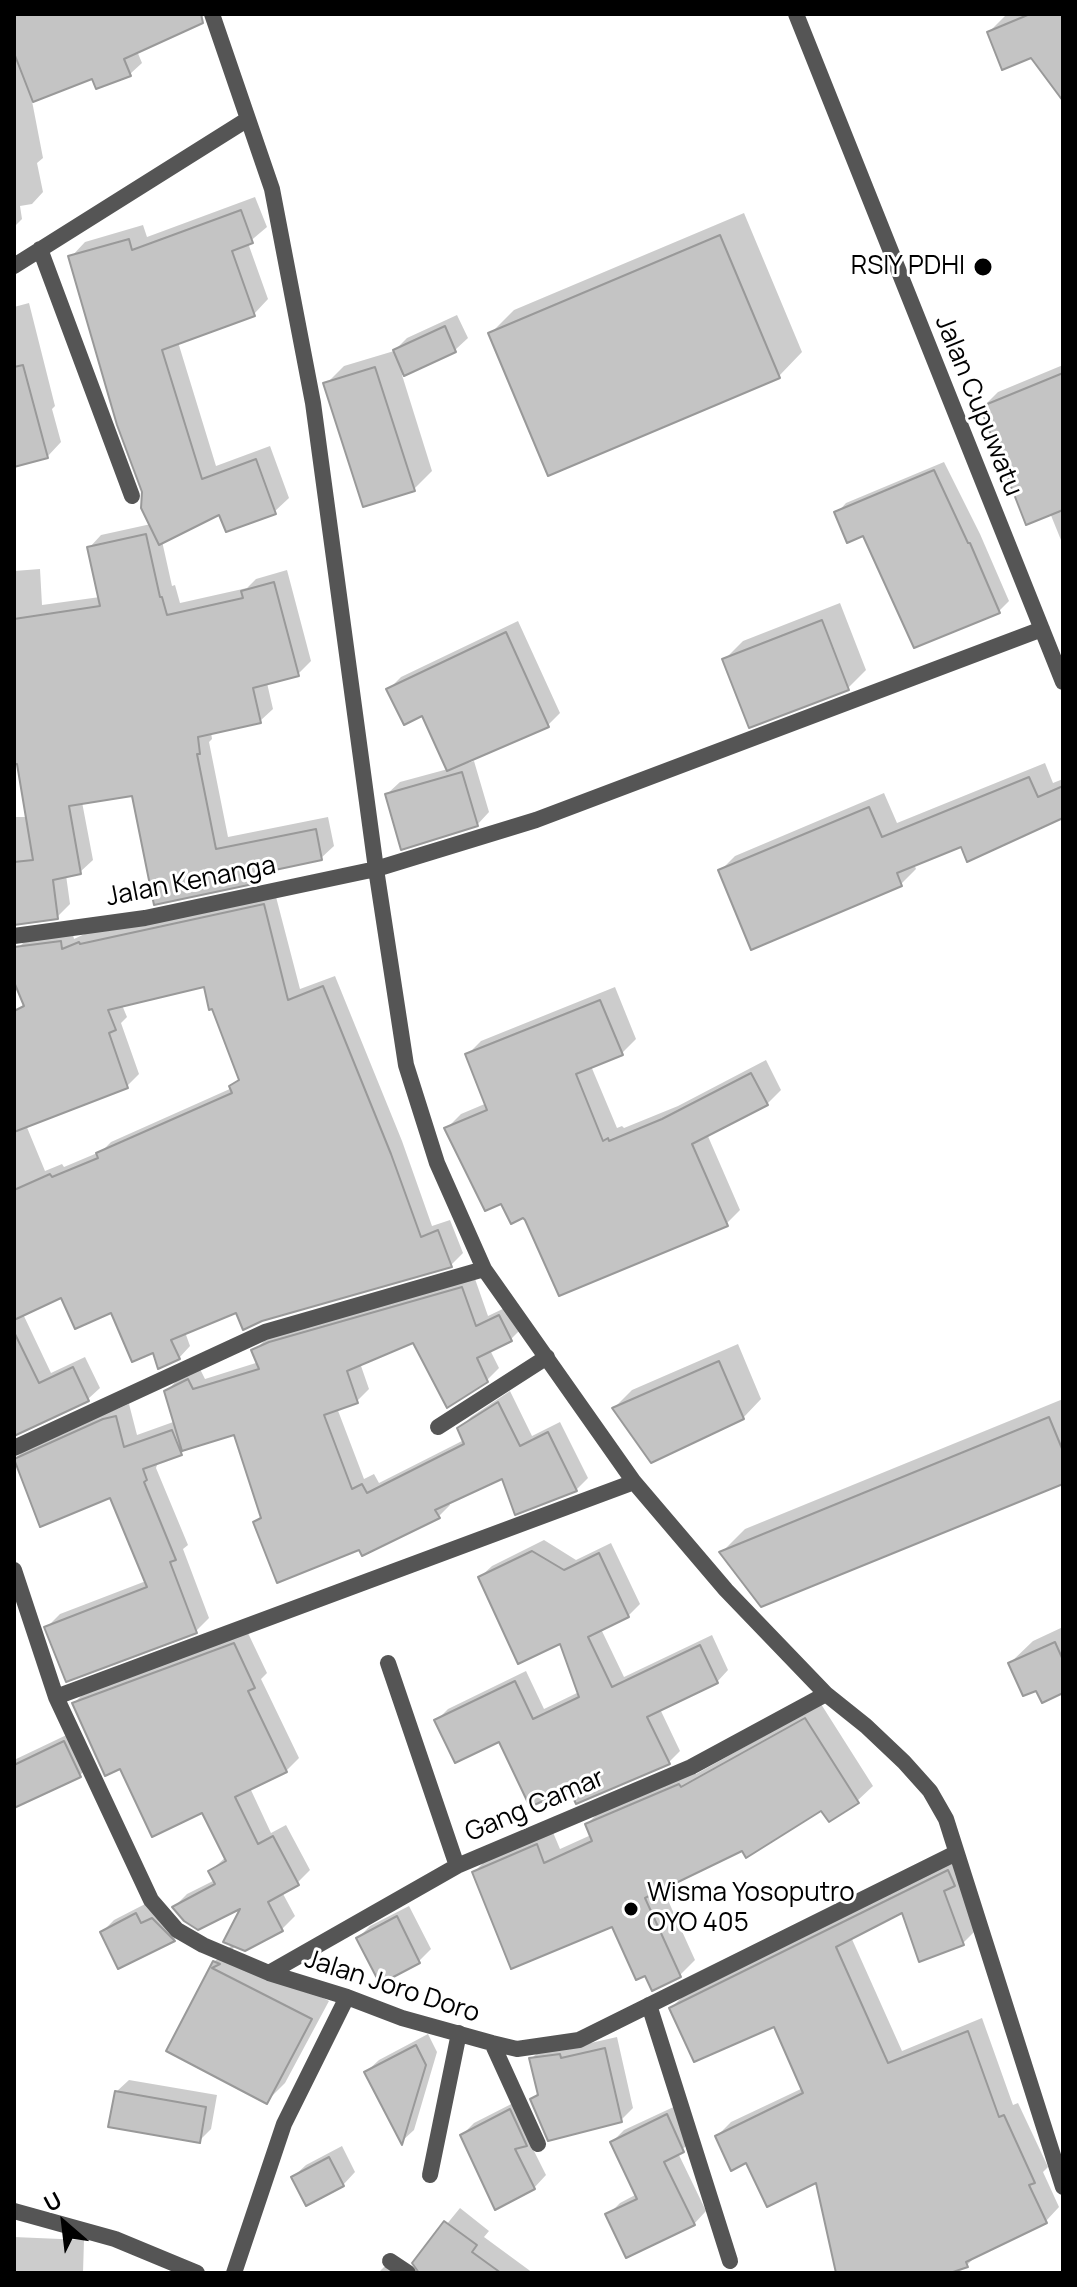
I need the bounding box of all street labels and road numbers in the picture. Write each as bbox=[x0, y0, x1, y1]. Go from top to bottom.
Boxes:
street label: Jalan Cupuwatu bbox=[928, 311, 1028, 501]
street label: Jalan Kenanga bbox=[104, 850, 278, 914]
street label: Gang Camar bbox=[461, 1763, 609, 1849]
street label: Jalan Joro Doro bbox=[301, 1944, 483, 2030]

